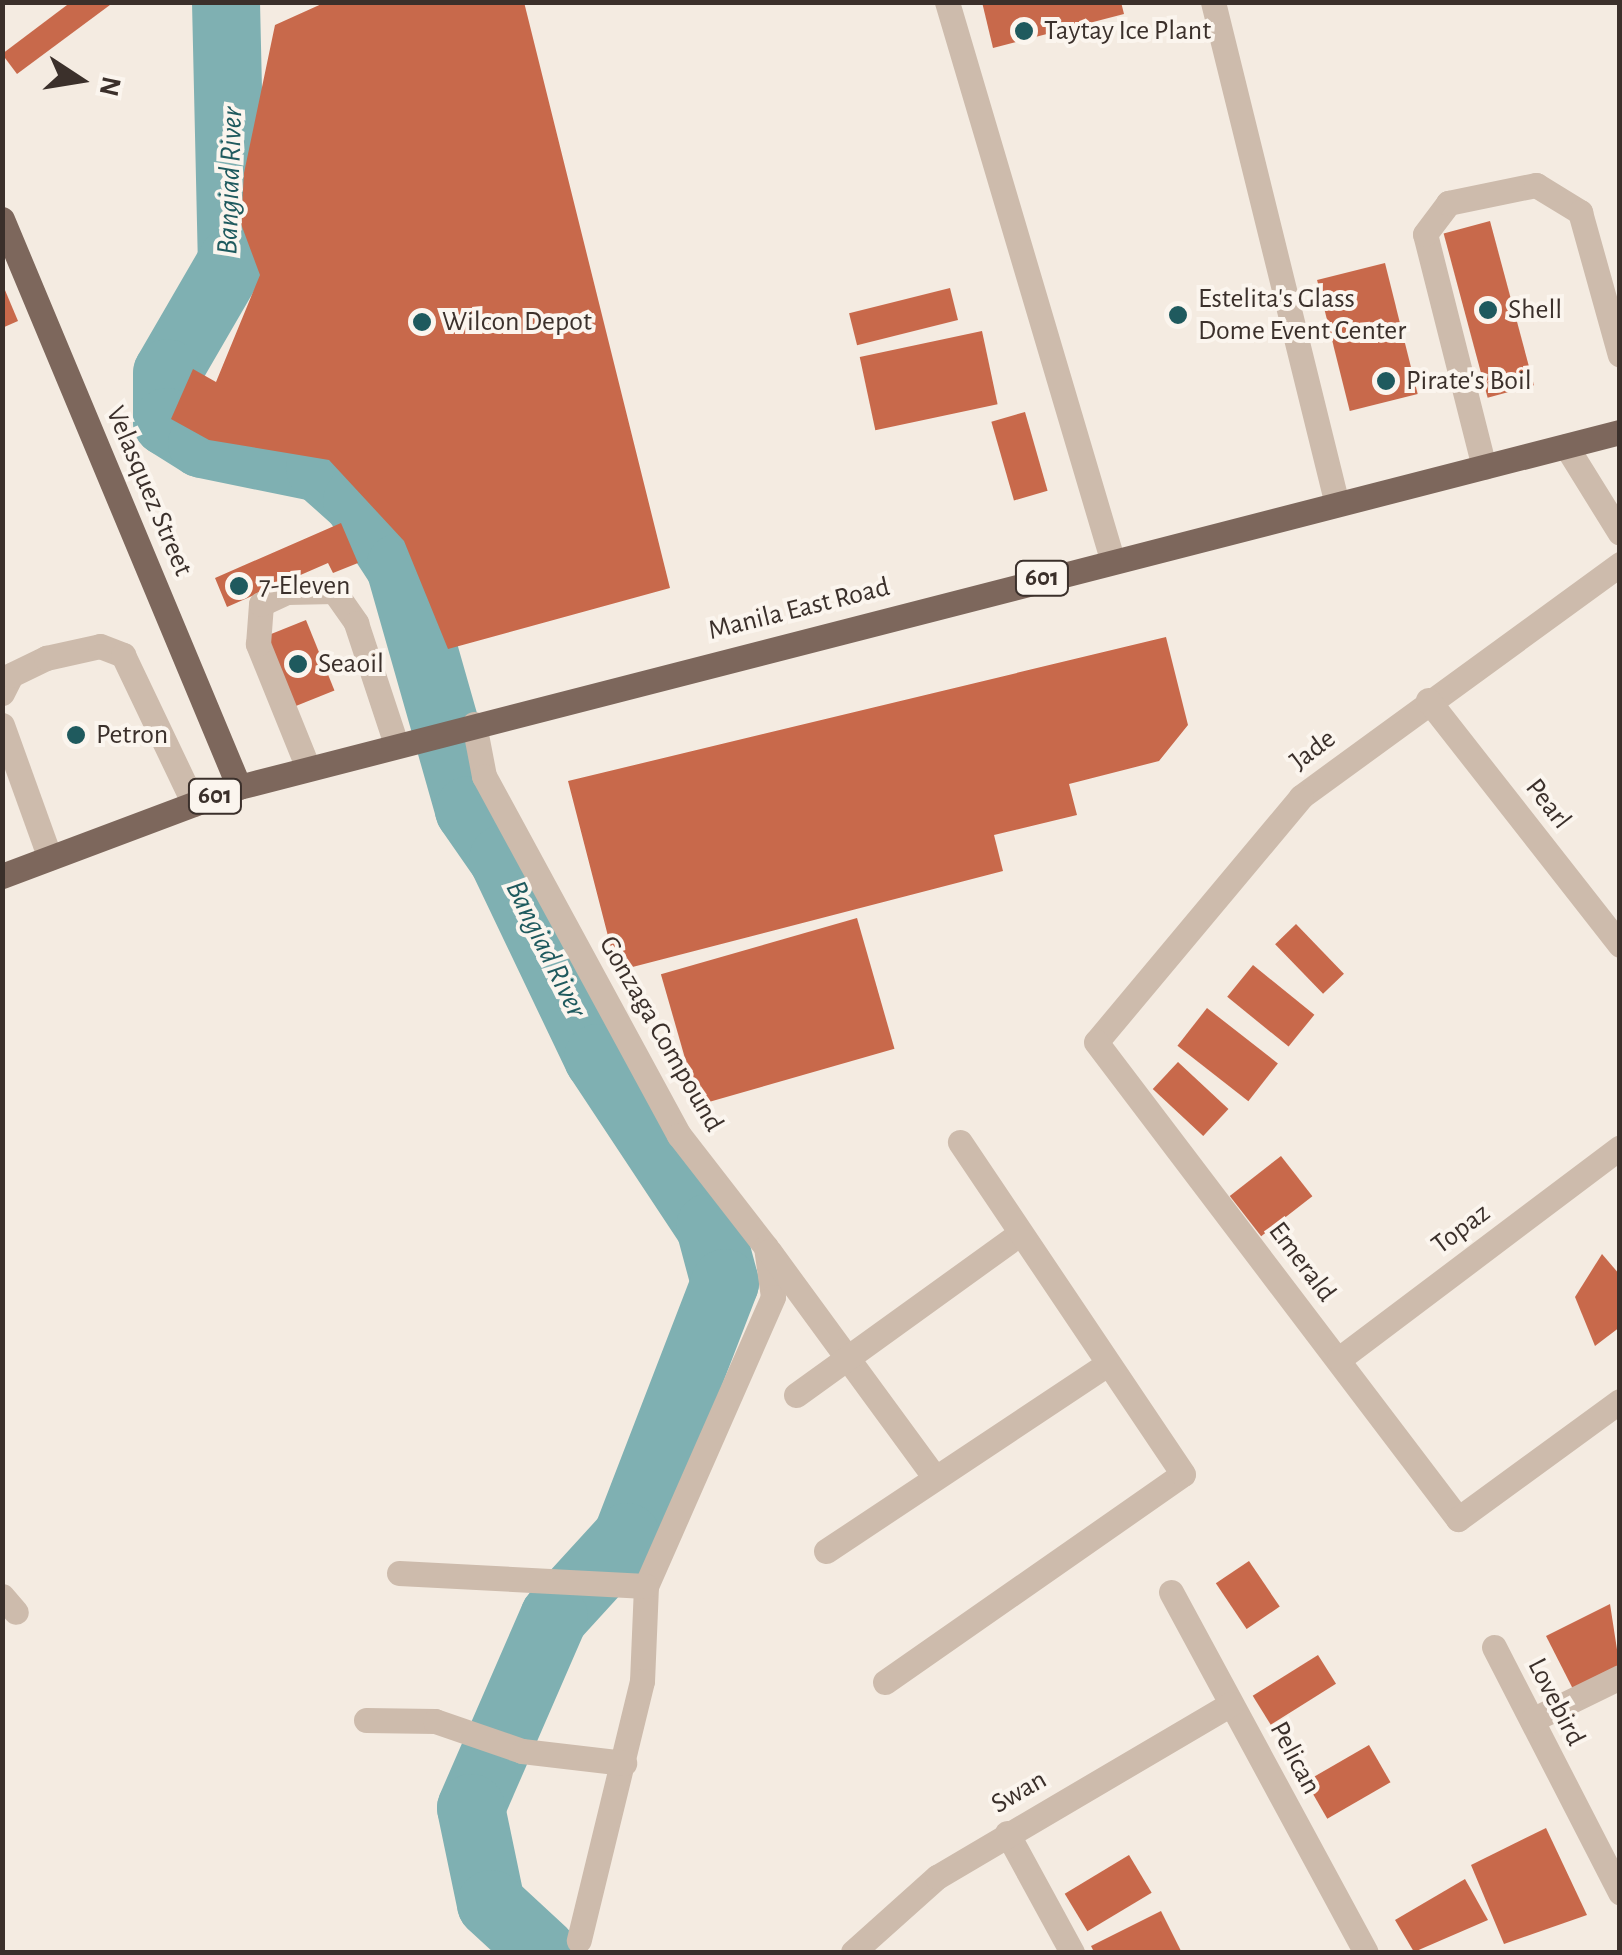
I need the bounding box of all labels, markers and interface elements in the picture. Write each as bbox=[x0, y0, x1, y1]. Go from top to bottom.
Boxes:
place label: Taytay Ice Plant bbox=[1044, 14, 1211, 48]
marker: Taytay Ice Plant bbox=[1013, 20, 1035, 42]
north arrow bbox=[30, 30, 130, 130]
text: N bbox=[94, 74, 125, 99]
water label: Bangiad River bbox=[209, 106, 251, 256]
place label: Estelita's Glass Dome Event Center bbox=[1198, 282, 1406, 348]
place label: Shell bbox=[1508, 293, 1562, 327]
marker: Shell bbox=[1477, 299, 1499, 321]
marker: Estelita's Glass Dome Event Center bbox=[1167, 304, 1189, 326]
place label: Wilcon Depot bbox=[442, 305, 592, 339]
marker: Wilcon Depot bbox=[411, 311, 433, 333]
place label: Pirate's Boil bbox=[1406, 364, 1532, 398]
marker: Pirate's Boil bbox=[1375, 370, 1397, 392]
street label: Velasquez Street bbox=[98, 401, 200, 581]
road number: 601 bbox=[1014, 558, 1070, 598]
place label: 7-Eleven bbox=[259, 569, 351, 603]
street label: Manila East Road bbox=[705, 570, 893, 648]
marker: 7-Eleven bbox=[228, 575, 250, 597]
place label: Seaoil bbox=[318, 647, 384, 681]
marker: Seaoil bbox=[287, 653, 309, 675]
place label: Petron bbox=[96, 718, 168, 752]
street label: Jade bbox=[1284, 722, 1342, 778]
marker: Petron bbox=[65, 724, 87, 746]
street label: Pearl bbox=[1518, 772, 1578, 836]
road number: 601 bbox=[188, 776, 242, 816]
water label: Bangiad River bbox=[497, 875, 595, 1023]
street label: Gonzaga Compound bbox=[591, 930, 731, 1138]
street label: Topaz bbox=[1425, 1196, 1497, 1262]
street label: Emerald bbox=[1261, 1215, 1343, 1309]
street label: Lovebird bbox=[1520, 1653, 1592, 1751]
street label: Pelican bbox=[1262, 1716, 1328, 1800]
street label: Swan bbox=[985, 1763, 1053, 1821]

